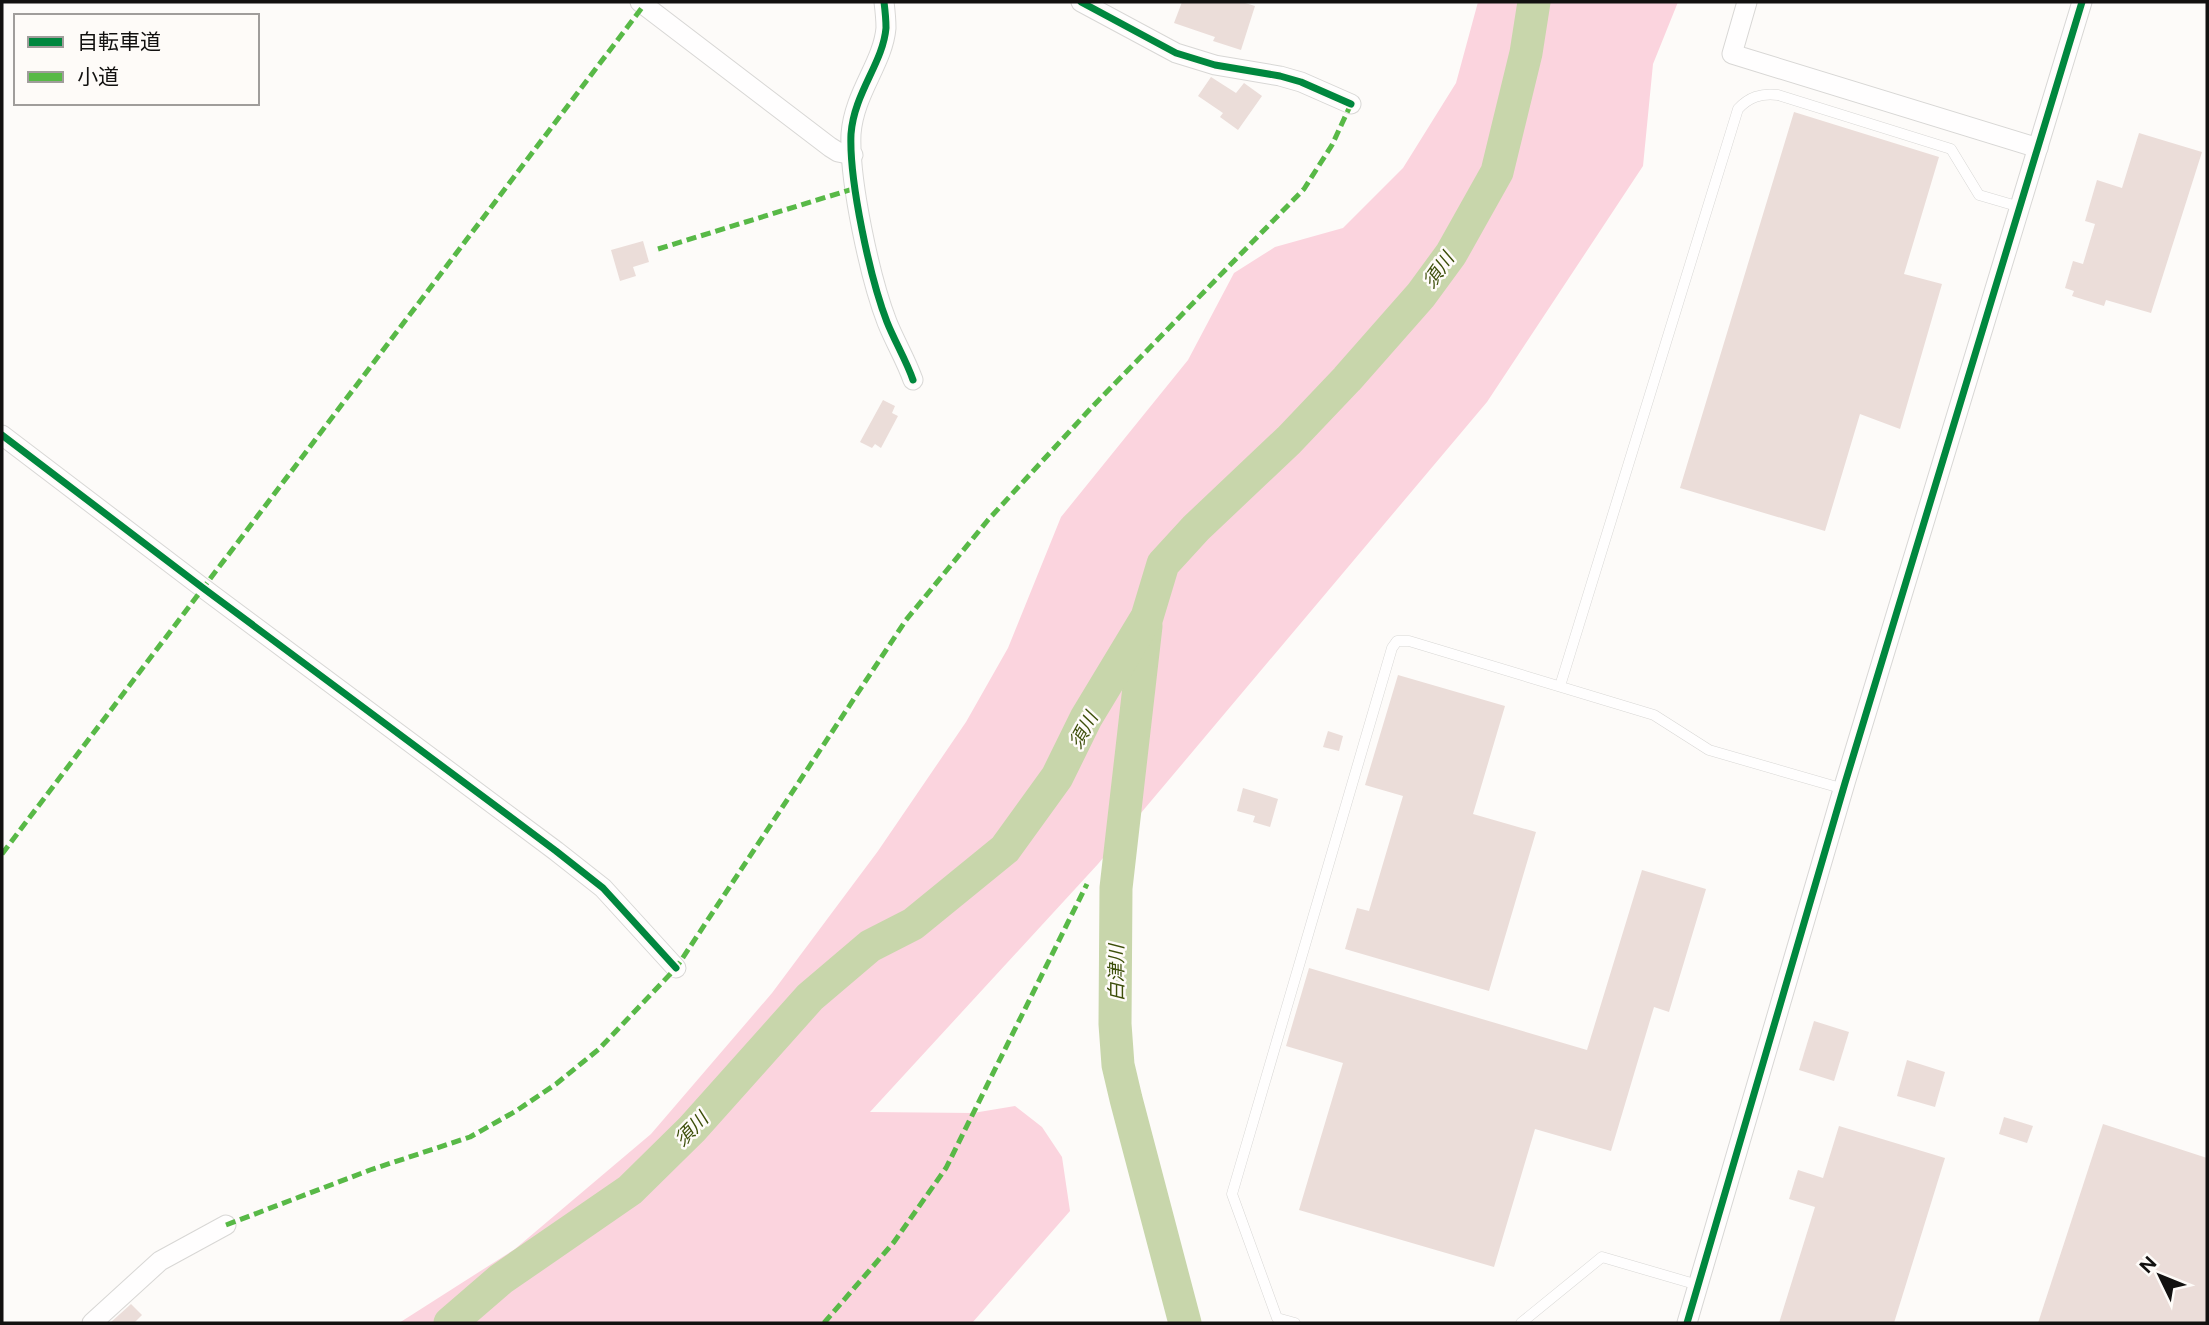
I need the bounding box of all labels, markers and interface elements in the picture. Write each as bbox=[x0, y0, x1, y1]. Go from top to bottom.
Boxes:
legend bbox=[14, 14, 259, 105]
text: 自転車道 bbox=[77, 29, 161, 54]
text: 小道 bbox=[77, 64, 119, 89]
water label: 須川 bbox=[1418, 246, 1460, 292]
water label: 須川 bbox=[1064, 706, 1104, 752]
water label: 白津川 bbox=[1105, 943, 1128, 1002]
water label: 須川 bbox=[670, 1106, 714, 1151]
north arrow bbox=[2125, 1241, 2195, 1311]
text: N bbox=[2135, 1252, 2161, 1278]

